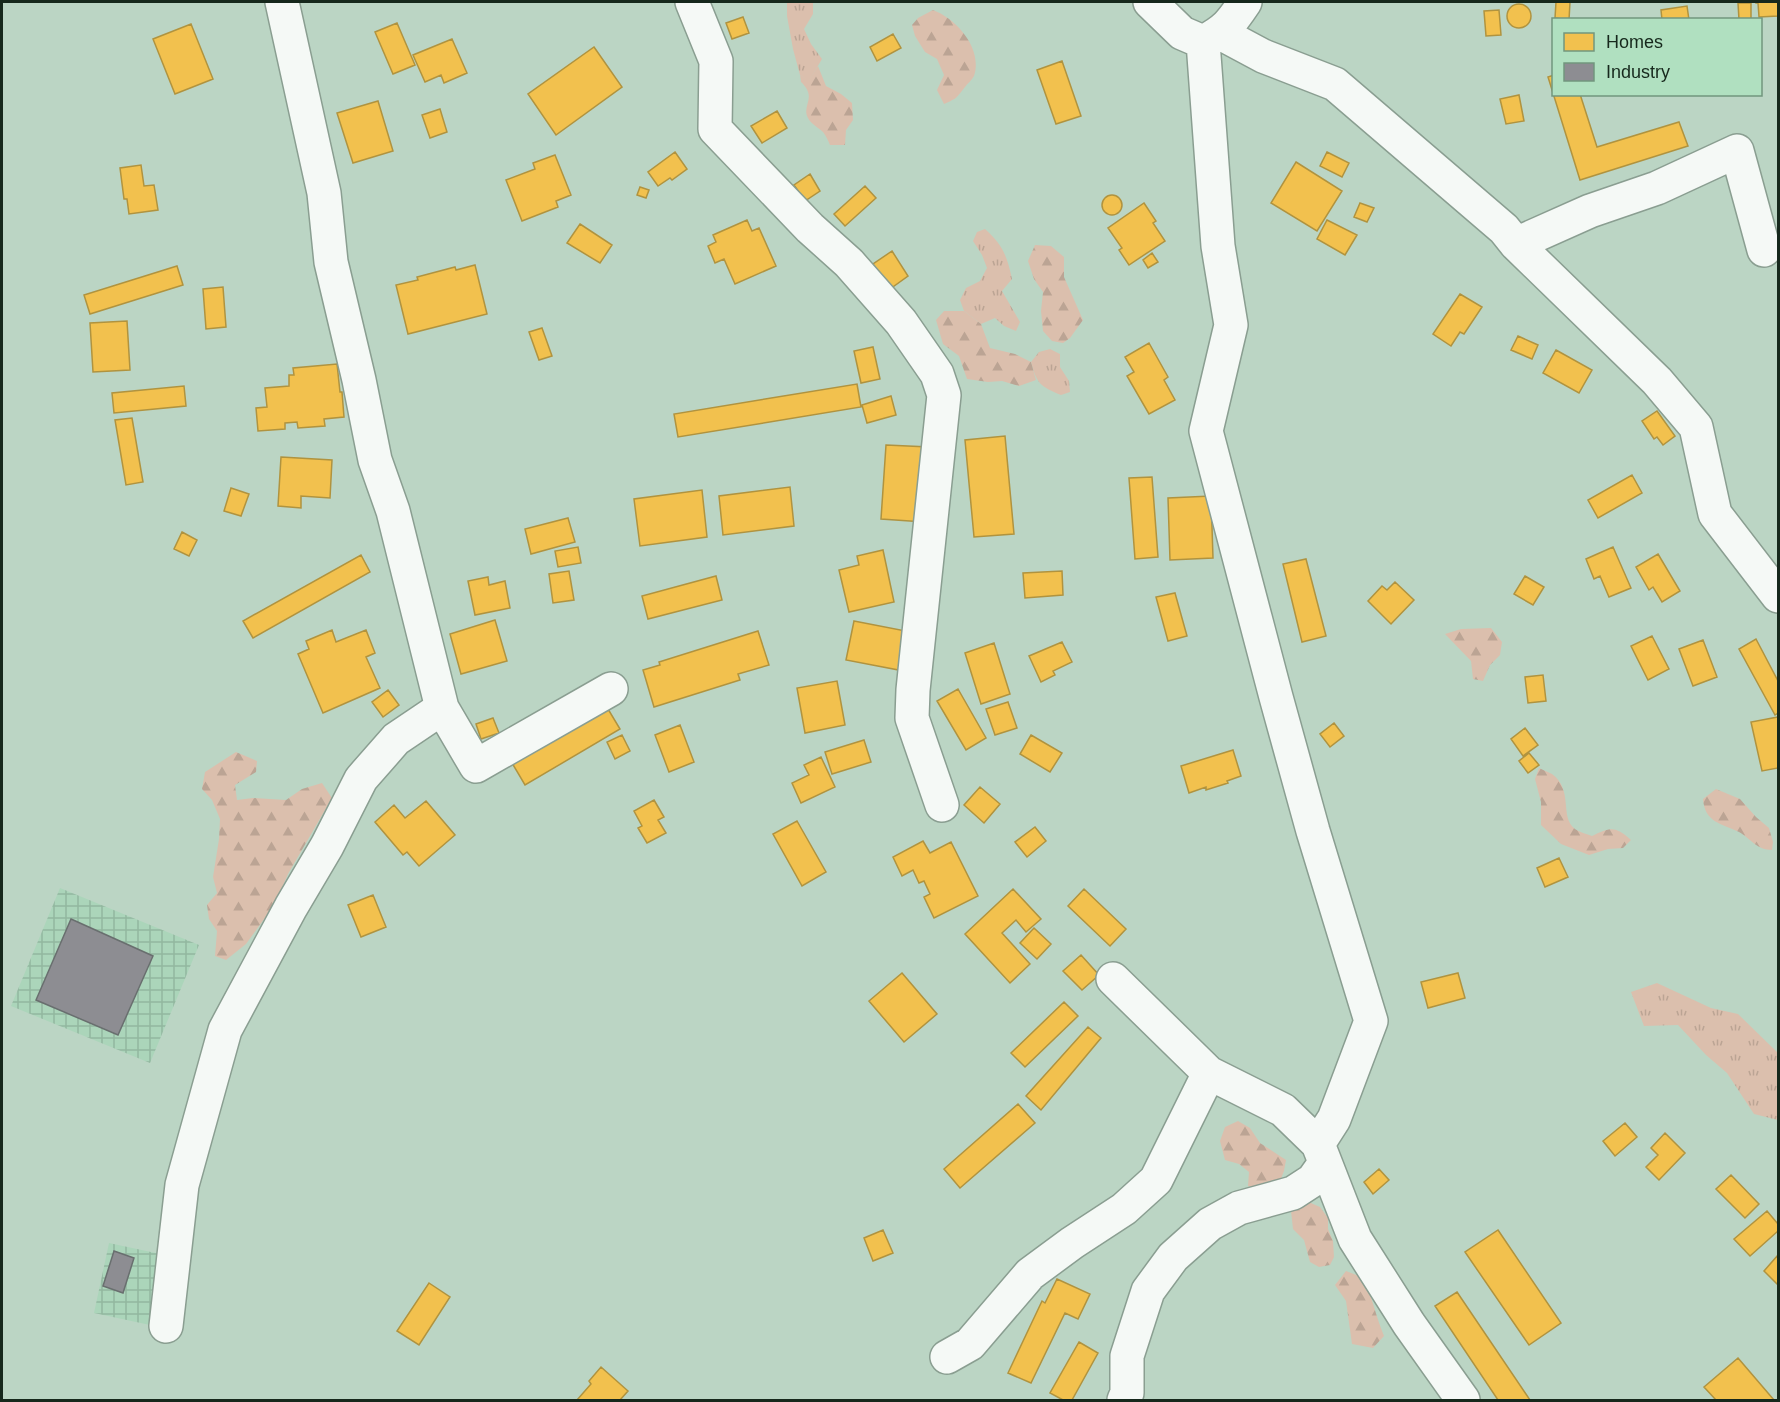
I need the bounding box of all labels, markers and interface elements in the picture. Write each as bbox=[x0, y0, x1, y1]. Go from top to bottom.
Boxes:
legend bbox=[1552, 18, 1762, 96]
text: Homes bbox=[1606, 32, 1663, 52]
text: Industry bbox=[1606, 62, 1670, 82]

